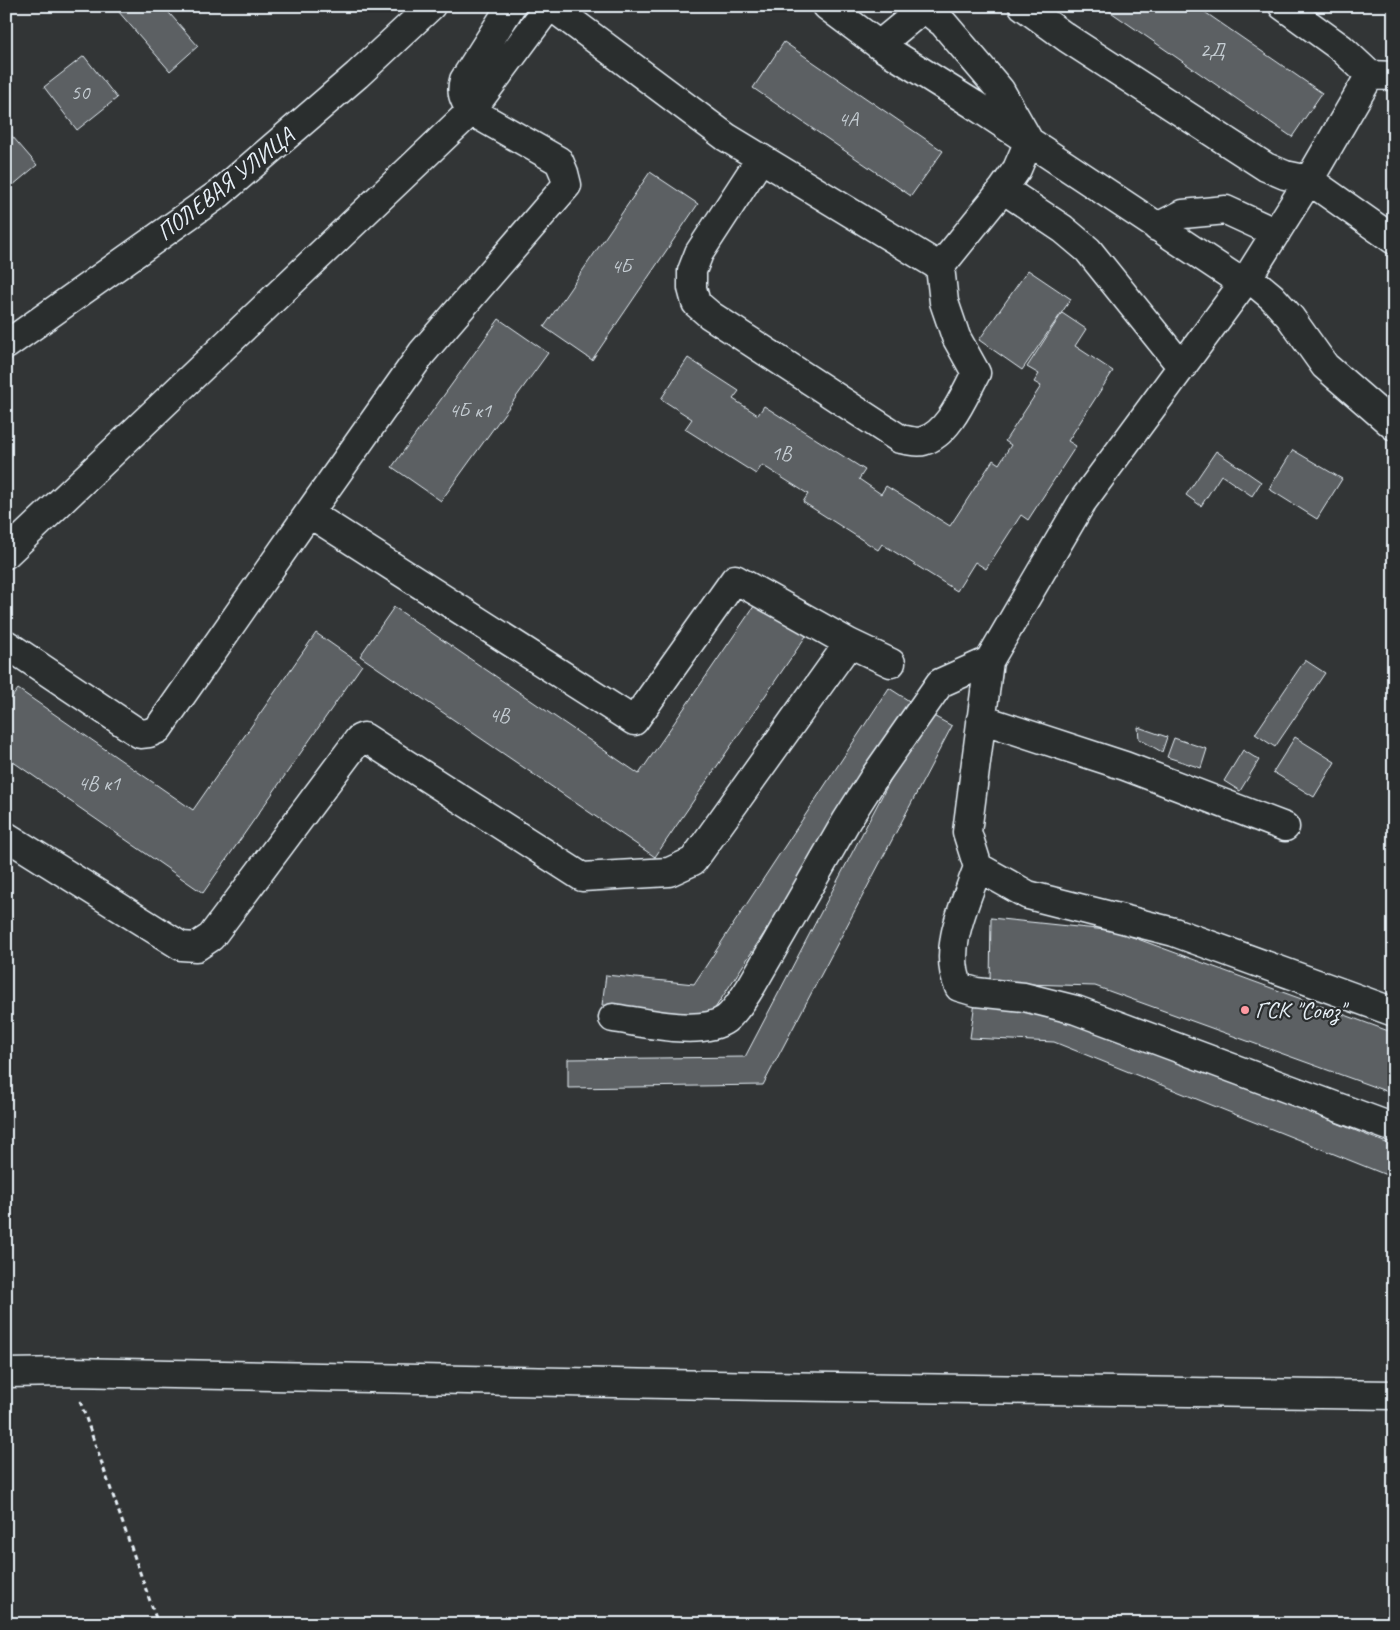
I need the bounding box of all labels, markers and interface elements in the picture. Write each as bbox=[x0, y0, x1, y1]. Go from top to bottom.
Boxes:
house number: 2Д bbox=[1200, 37, 1226, 63]
house number: 50 bbox=[71, 79, 91, 105]
house number: 4А bbox=[838, 106, 859, 132]
street label: ПОЛЕВАЯ УЛИЦА bbox=[150, 120, 300, 247]
house number: 4Б bbox=[611, 253, 634, 279]
house number: 4Б к1 bbox=[449, 397, 493, 423]
house number: 1В bbox=[771, 440, 793, 466]
house number: 4В bbox=[489, 702, 511, 728]
house number: 4В к1 bbox=[78, 770, 122, 796]
place label: ГСК "Союз" bbox=[1255, 995, 1350, 1026]
marker: ГСК "Союз" bbox=[1239, 1004, 1251, 1016]

